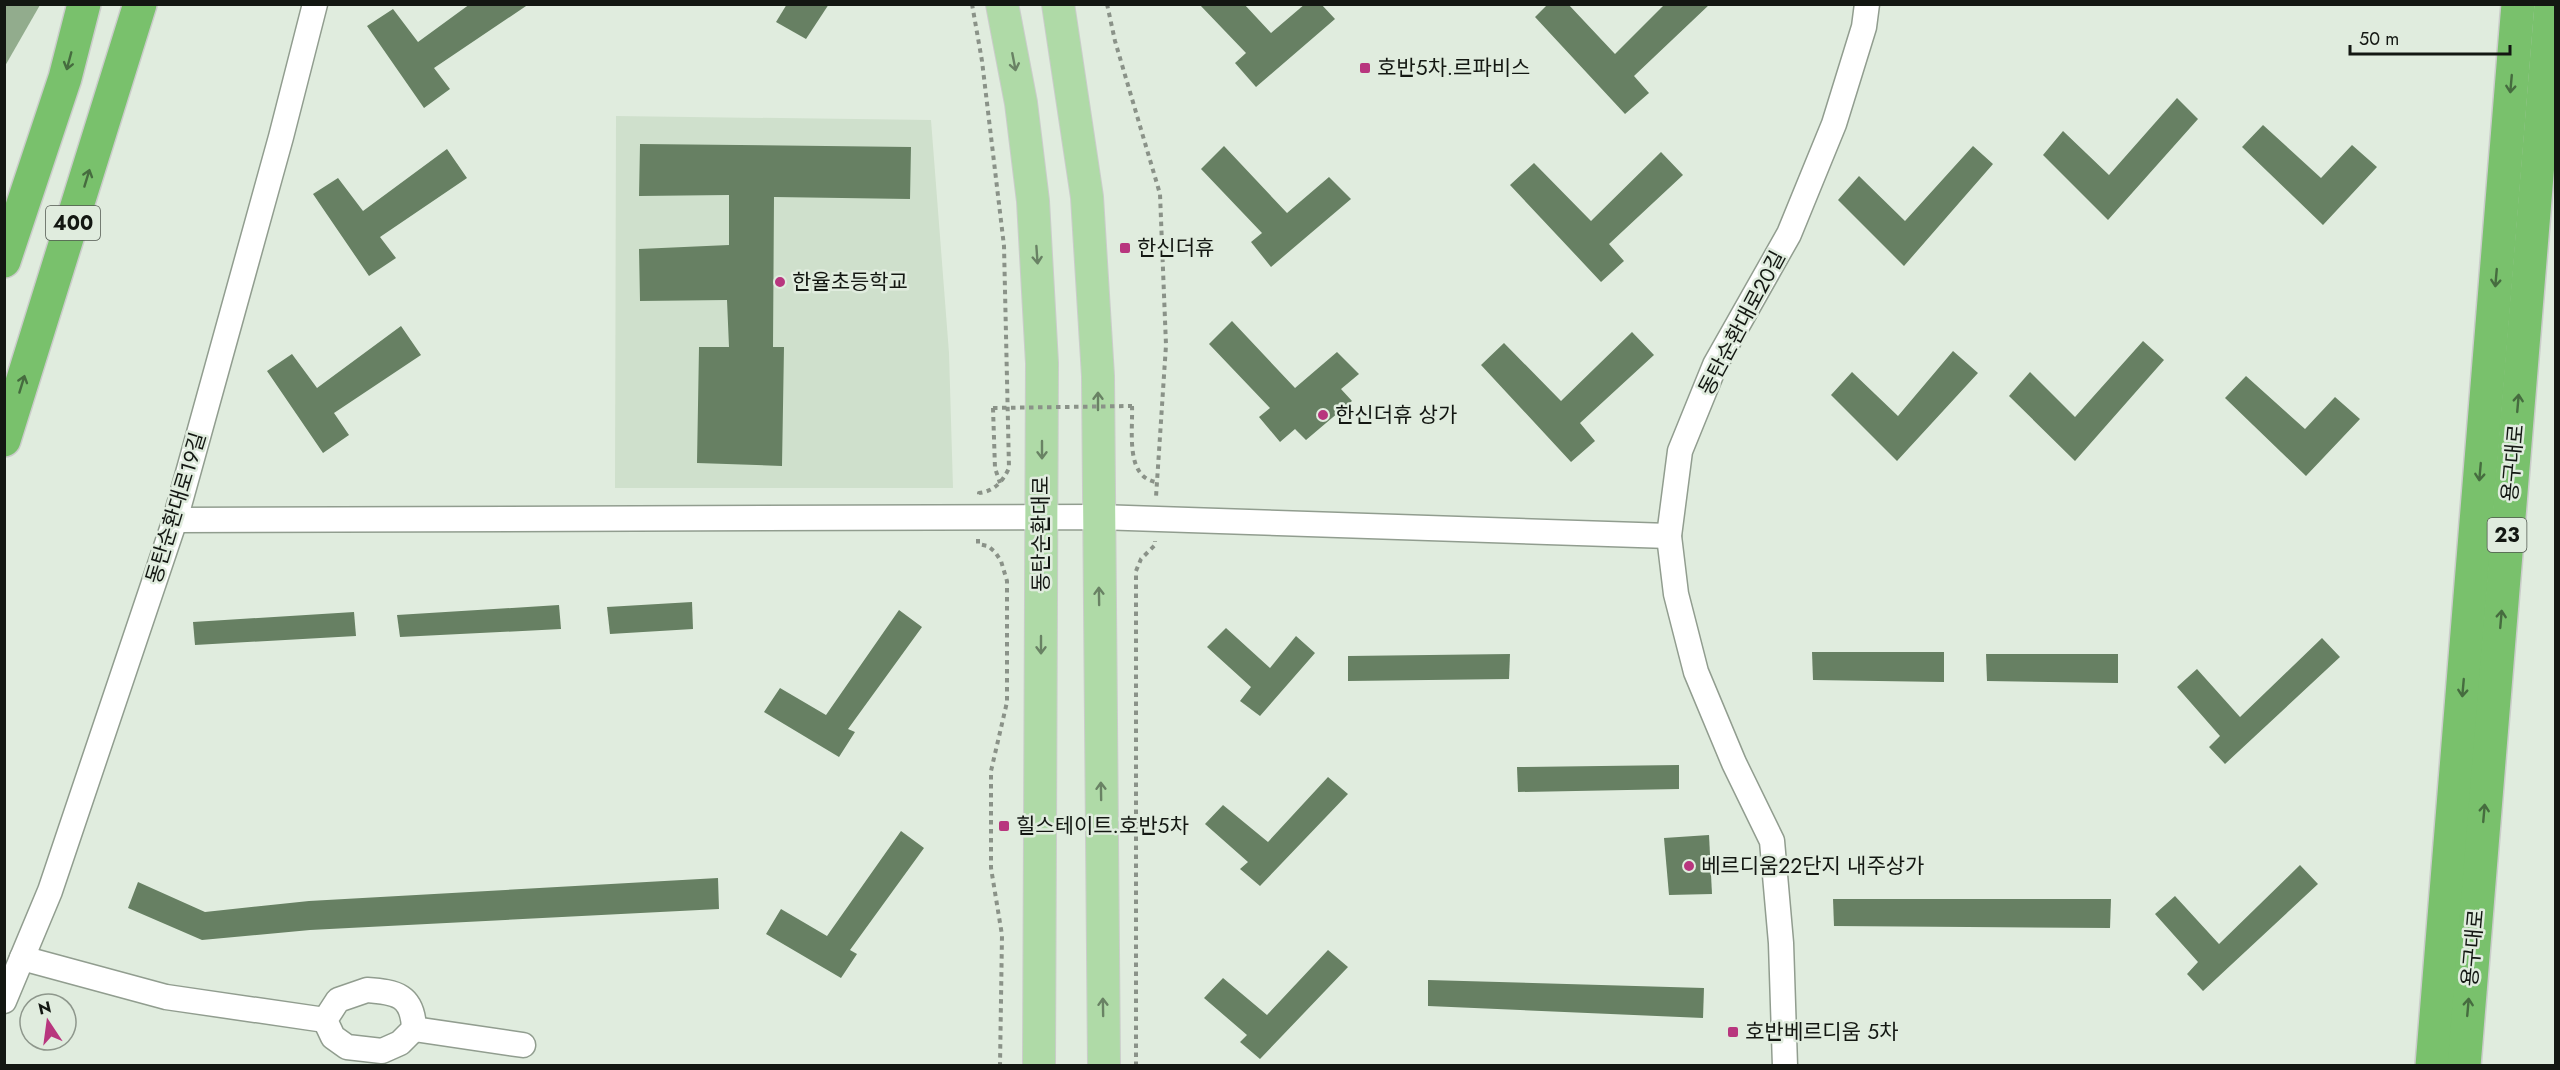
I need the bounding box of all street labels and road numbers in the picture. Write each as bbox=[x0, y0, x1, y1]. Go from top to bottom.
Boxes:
road number: 400 bbox=[46, 206, 100, 240]
street label: 동탄순환대로20길 bbox=[1691, 245, 1793, 401]
street label: 용구대로 bbox=[2495, 423, 2531, 503]
street label: 동탄순환대로19길 bbox=[139, 429, 213, 587]
street label: 동탄순환대로 bbox=[1026, 476, 1056, 592]
road number: 23 bbox=[2488, 518, 2526, 552]
street label: 용구대로 bbox=[2455, 908, 2491, 988]

